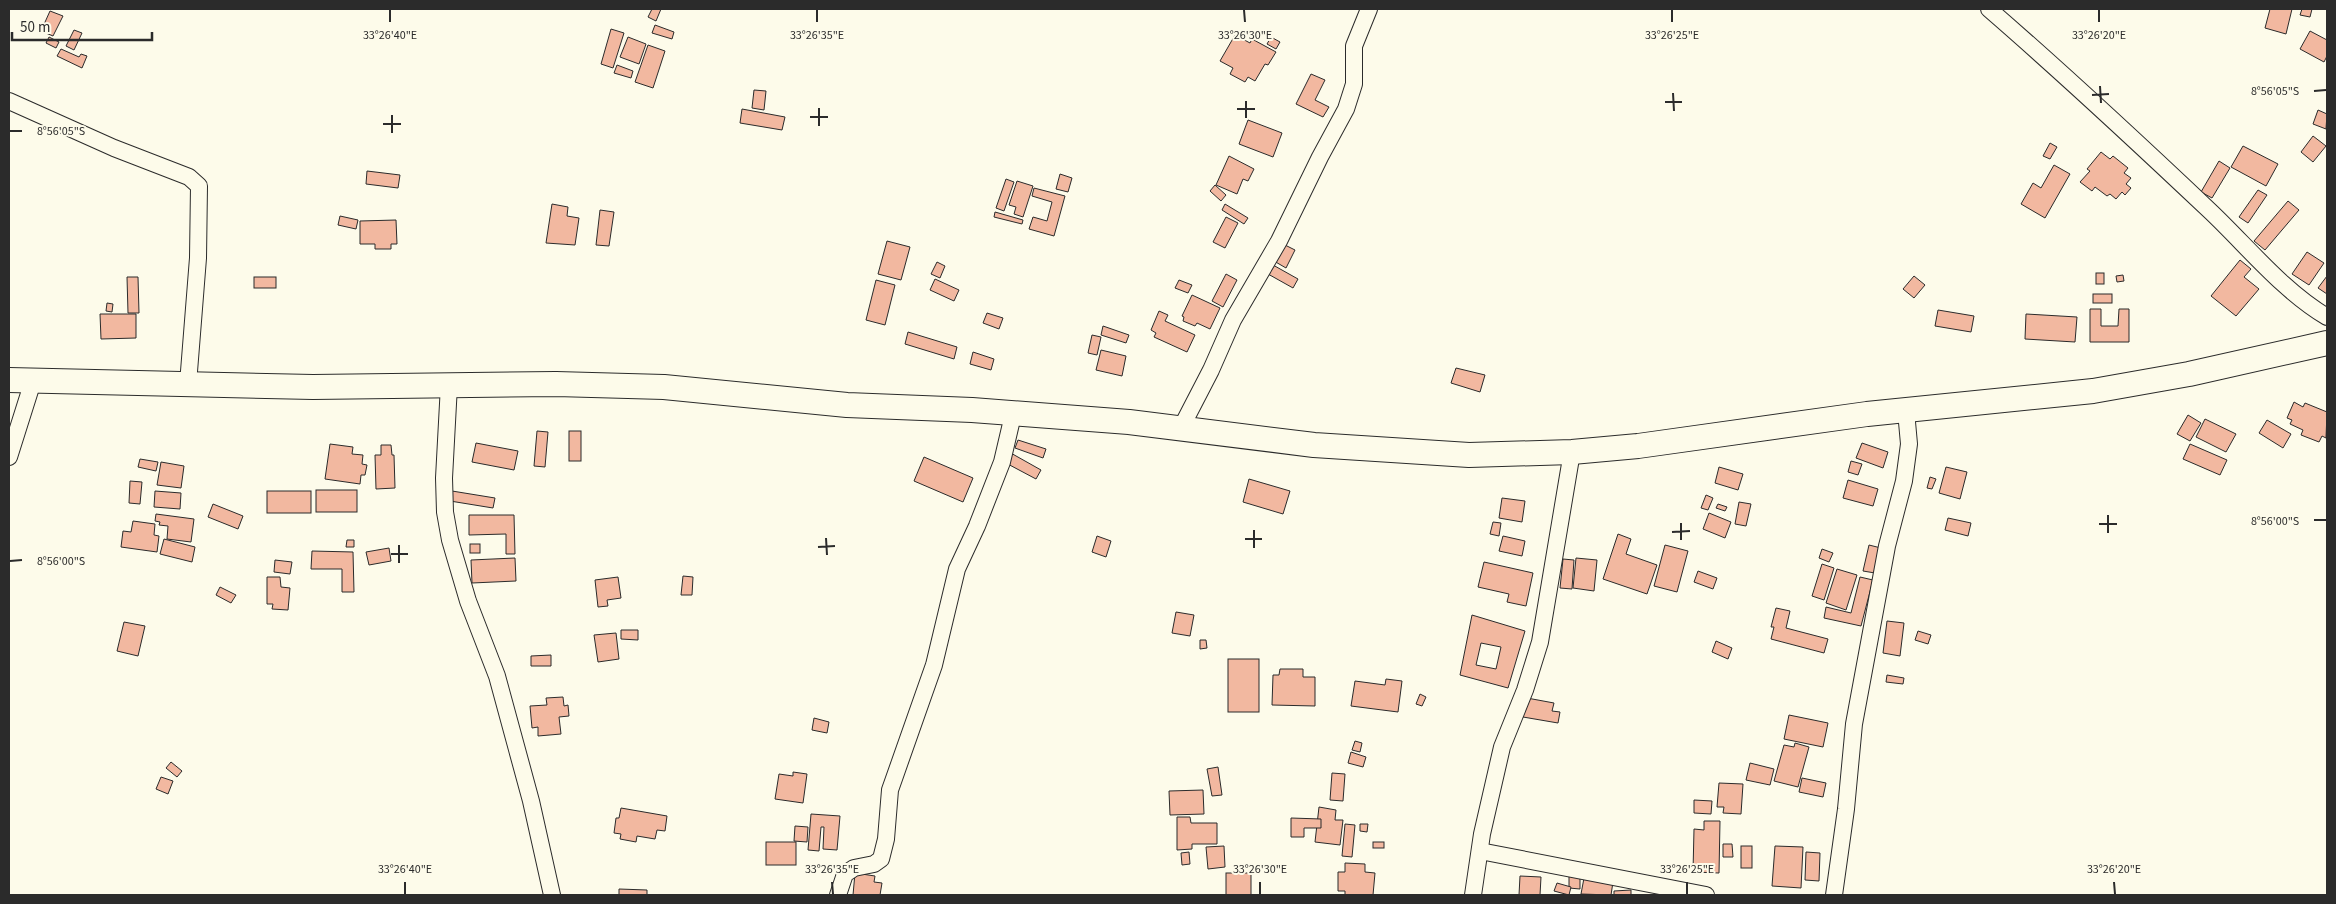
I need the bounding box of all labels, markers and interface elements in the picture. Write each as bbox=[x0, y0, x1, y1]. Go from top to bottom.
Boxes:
scale bar bbox=[12, 10, 152, 42]
text: 50 m bbox=[20, 17, 50, 38]
text: 33°26'40"E bbox=[363, 27, 417, 44]
text: 33°26'35"E bbox=[790, 27, 844, 44]
text: 33°26'30"E bbox=[1218, 27, 1272, 44]
text: 33°26'25"E bbox=[1645, 27, 1699, 44]
text: 33°26'20"E bbox=[2072, 27, 2126, 44]
text: 8°56'05"S bbox=[2251, 83, 2299, 100]
text: 8°56'05"S bbox=[37, 123, 85, 140]
text: 8°56'00"S bbox=[2251, 513, 2299, 530]
text: 8°56'00"S bbox=[37, 553, 85, 570]
text: 33°26'40"E bbox=[378, 861, 432, 878]
text: 33°26'35"E bbox=[805, 861, 859, 878]
text: 33°26'30"E bbox=[1233, 861, 1287, 878]
text: 33°26'25"E bbox=[1660, 861, 1714, 878]
text: 33°26'20"E bbox=[2087, 861, 2141, 878]

